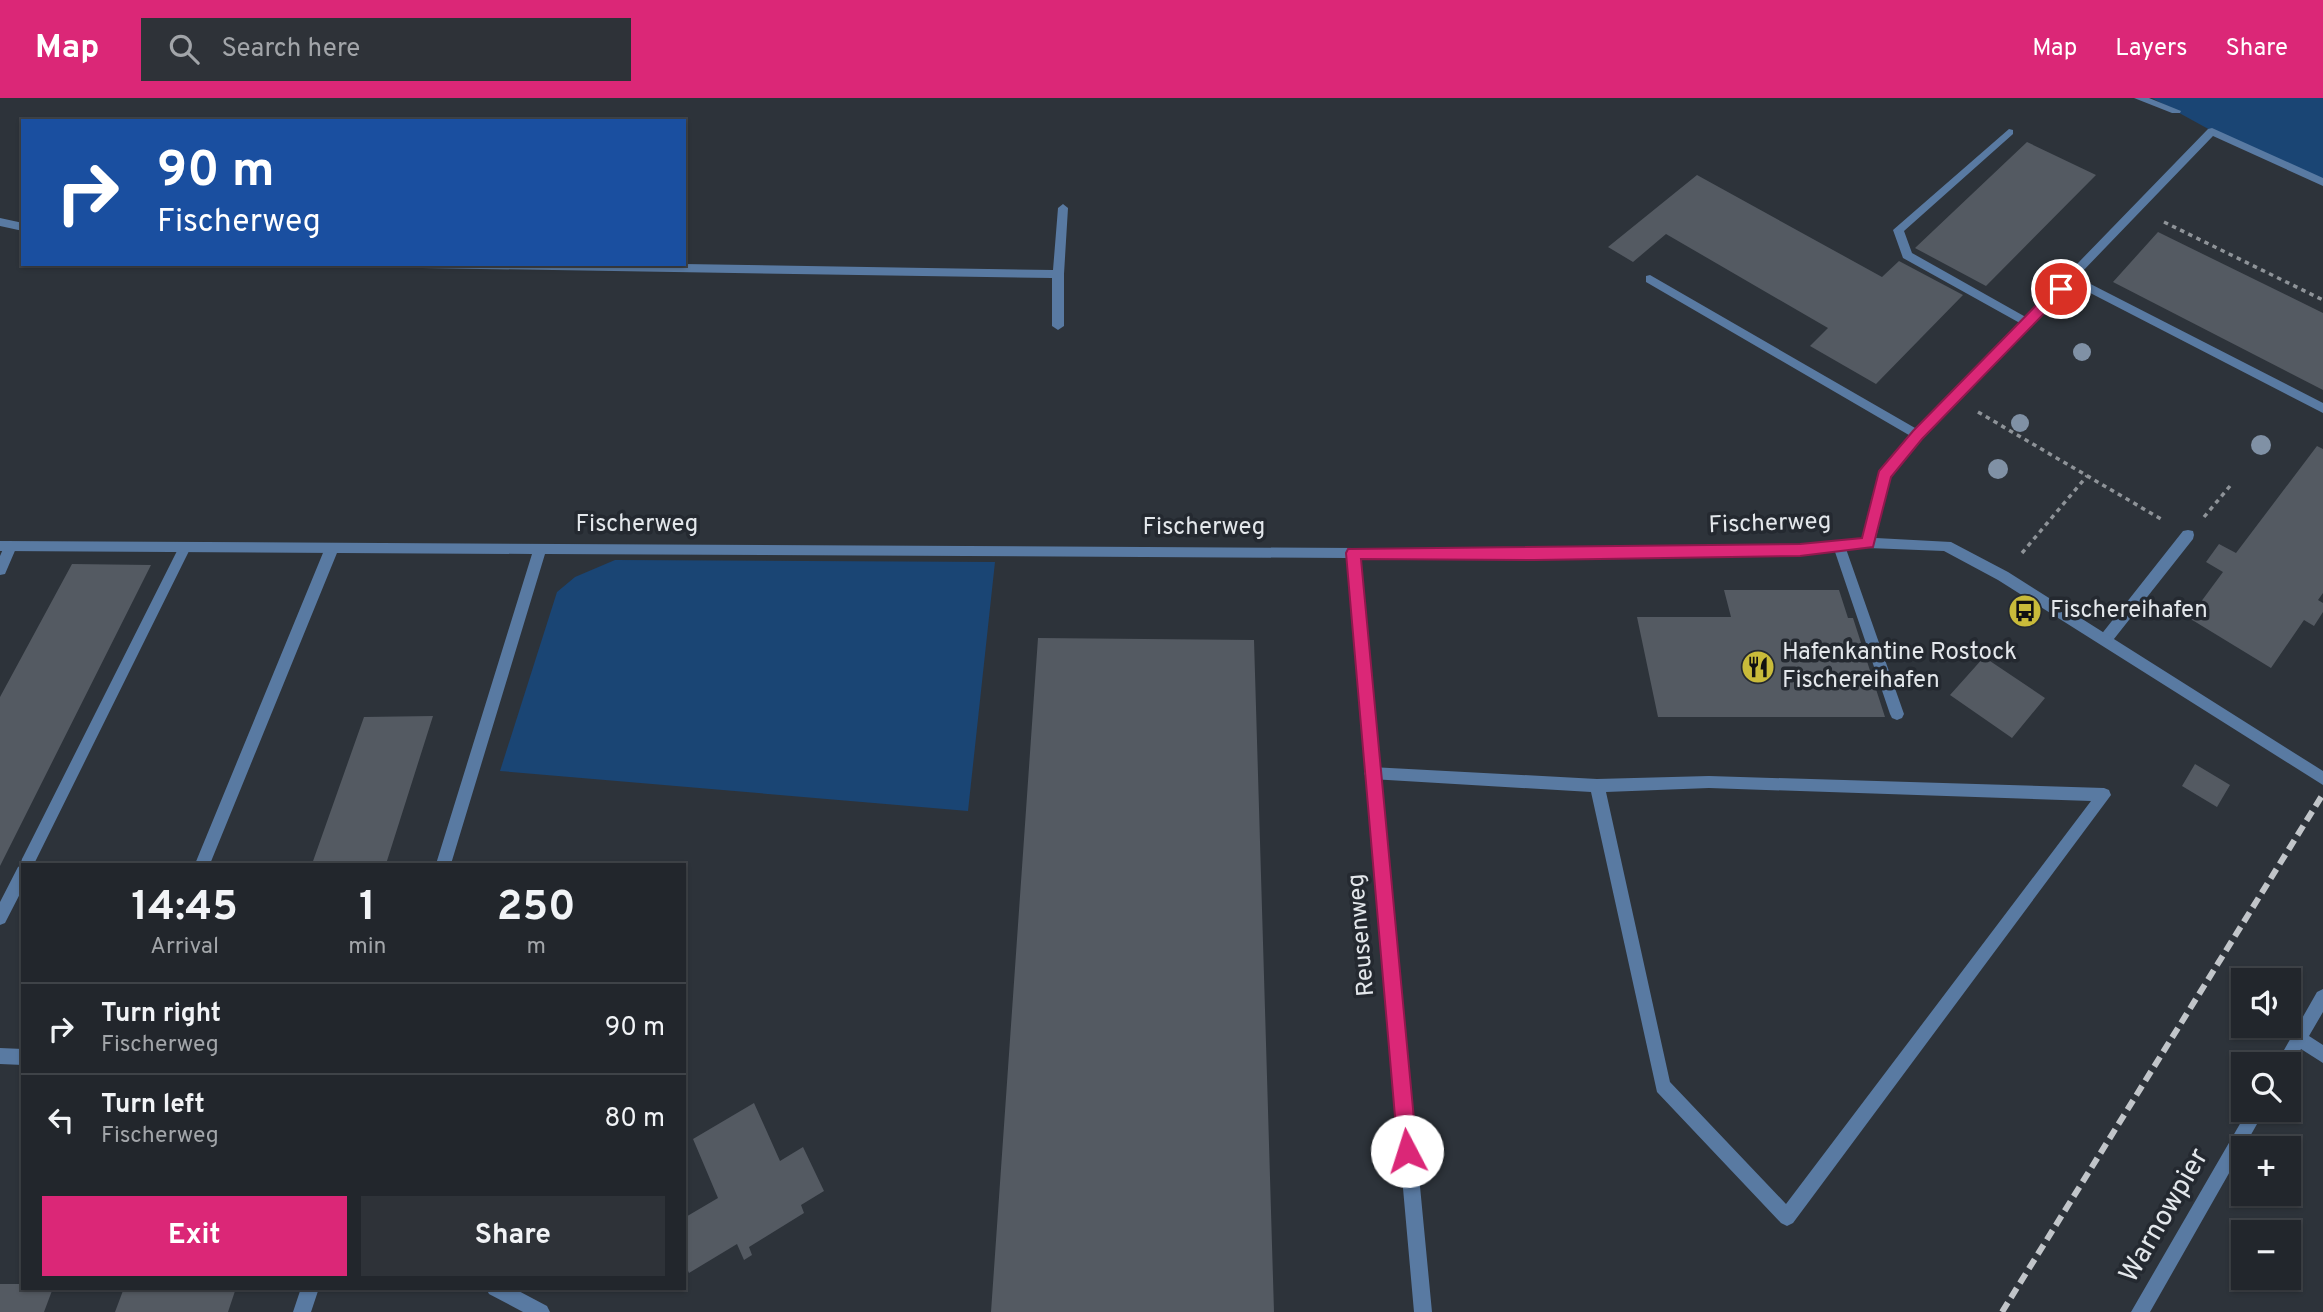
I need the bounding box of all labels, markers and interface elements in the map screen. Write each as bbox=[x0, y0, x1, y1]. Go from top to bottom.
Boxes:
search box bbox=[141, 18, 631, 81]
text: Map bbox=[35, 28, 99, 70]
icon: search bbox=[165, 30, 203, 68]
text: Search here bbox=[221, 33, 360, 66]
text: Map bbox=[2032, 34, 2077, 64]
text: Layers bbox=[2115, 34, 2187, 64]
text: Share bbox=[2225, 34, 2288, 64]
text: 90 m bbox=[157, 142, 275, 204]
icon: right bbox=[42, 147, 133, 238]
text: Fischerweg bbox=[157, 203, 321, 243]
pin bbox=[2031, 259, 2091, 319]
icon: arrive bbox=[2042, 270, 2080, 308]
street label: Fischerweg bbox=[1708, 507, 1832, 541]
street label: Fischerweg bbox=[576, 510, 698, 540]
street label: Fischerweg bbox=[1143, 513, 1265, 543]
bus stop icon: Fischereihafen bbox=[2006, 592, 2044, 630]
place label: Fischereihafen bbox=[2050, 596, 2208, 626]
place label: Hafenkantine Rostock Fischereihafen bbox=[1782, 638, 2017, 696]
restaurant icon: Hafenkantine Rostock Fischereihafen bbox=[1739, 648, 1777, 686]
street label: Reusenweg bbox=[1342, 872, 1382, 998]
text: 14:45 bbox=[131, 882, 238, 935]
text: 1 bbox=[359, 882, 376, 935]
text: 250 bbox=[497, 882, 576, 935]
text: Arrival bbox=[150, 933, 219, 962]
text: min bbox=[348, 933, 387, 962]
text: m bbox=[527, 933, 546, 962]
map controls bbox=[2231, 968, 2301, 1290]
button: sound bbox=[2231, 968, 2301, 1038]
text: Turn right bbox=[101, 998, 221, 1031]
icon: right bbox=[42, 1010, 80, 1048]
text: 90 m bbox=[605, 1012, 665, 1045]
text: Fischerweg bbox=[101, 1031, 219, 1060]
button: search bbox=[2231, 1052, 2301, 1122]
text: Turn left bbox=[101, 1089, 205, 1122]
icon: left bbox=[42, 1101, 80, 1139]
text: 80 m bbox=[605, 1103, 665, 1136]
position arrow bbox=[1370, 1114, 1444, 1188]
text: Fischerweg bbox=[101, 1122, 219, 1151]
button: + bbox=[2231, 1136, 2301, 1206]
street label: Warnowpier bbox=[2112, 1142, 2218, 1290]
button: Exit bbox=[42, 1196, 347, 1276]
button: Share bbox=[361, 1196, 665, 1276]
button: − bbox=[2231, 1220, 2301, 1290]

